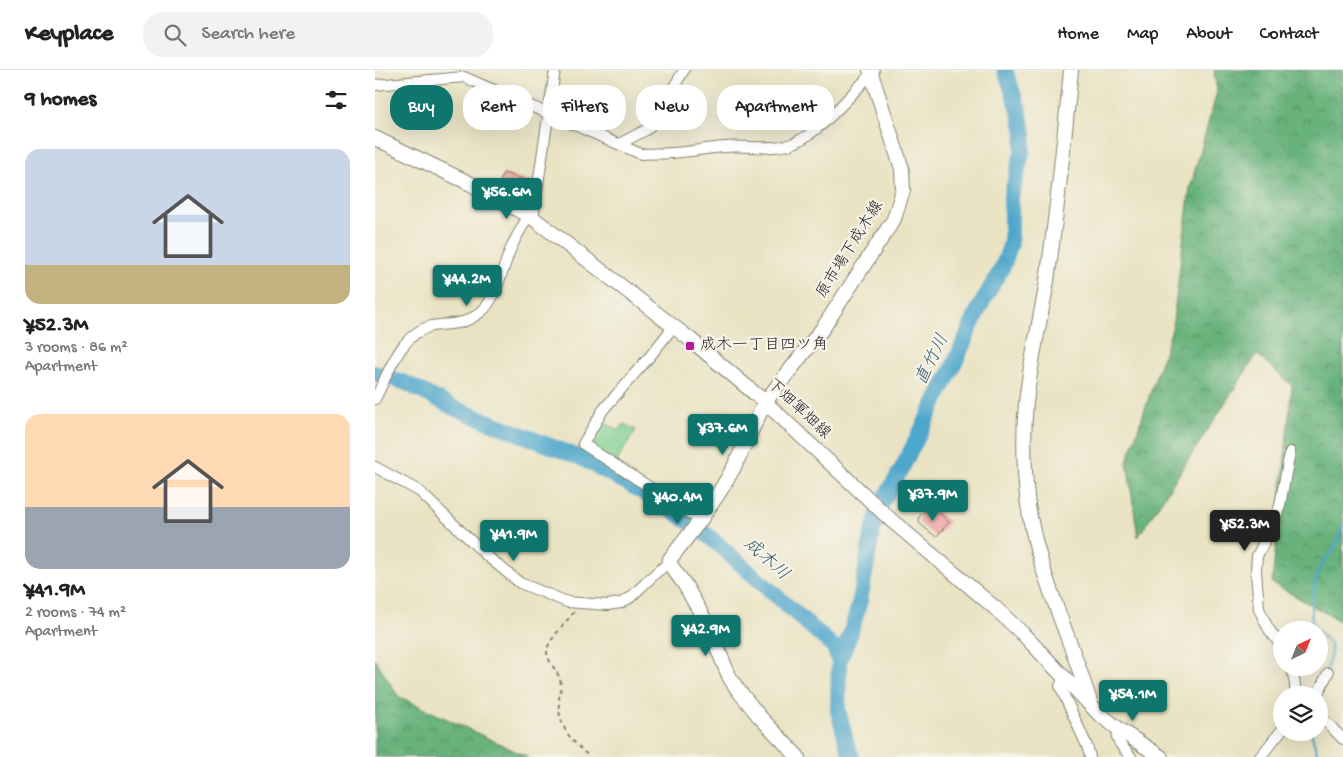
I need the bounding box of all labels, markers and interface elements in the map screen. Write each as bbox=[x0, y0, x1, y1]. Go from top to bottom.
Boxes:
search box bbox=[143, 12, 493, 57]
text: Keyplace bbox=[25, 20, 113, 49]
icon: search bbox=[161, 21, 189, 49]
text: Search here bbox=[201, 23, 295, 46]
text: Home bbox=[1057, 24, 1099, 45]
text: Map bbox=[1127, 24, 1158, 45]
text: About bbox=[1186, 24, 1232, 45]
text: Contact bbox=[1260, 24, 1318, 45]
chip: Buy bbox=[390, 85, 453, 130]
chip: Rent bbox=[463, 85, 533, 130]
chip: Filters bbox=[543, 85, 626, 130]
chip: New bbox=[636, 85, 707, 130]
chip: Apartment bbox=[717, 85, 834, 130]
icon: filters bbox=[322, 86, 350, 114]
text: 9 homes bbox=[25, 88, 96, 113]
pin: ¥56.6M bbox=[466, 178, 548, 220]
icon: home bbox=[143, 181, 233, 271]
text: ¥56.6M bbox=[483, 184, 531, 203]
street label: 原市場下成木線 bbox=[812, 196, 889, 303]
pin: ¥44.2M bbox=[426, 264, 508, 307]
text: ¥44.2M bbox=[444, 271, 490, 290]
text: ¥52.3M bbox=[25, 314, 88, 339]
water label: 直竹川 bbox=[911, 331, 954, 389]
place label: 成木一丁目四ツ角 bbox=[700, 335, 828, 356]
text: 3 rooms · 86 m² bbox=[25, 339, 128, 358]
marker: 成木一丁目四ツ角 bbox=[684, 340, 696, 352]
text: Apartment bbox=[25, 358, 97, 377]
street label: 下畑軍畑線 bbox=[762, 374, 835, 444]
pin: ¥37.6M bbox=[682, 414, 764, 456]
text: ¥37.6M bbox=[699, 420, 747, 439]
icon: home bbox=[143, 446, 233, 536]
pin: ¥37.9M bbox=[892, 480, 974, 522]
pin: ¥40.4M bbox=[637, 482, 719, 525]
text: ¥37.9M bbox=[909, 486, 957, 505]
text: ¥40.4M bbox=[654, 489, 702, 508]
pin: ¥52.3M bbox=[1204, 510, 1286, 552]
text: ¥52.3M bbox=[1221, 516, 1269, 535]
pin: ¥41.9M bbox=[473, 520, 555, 562]
text: ¥41.9M bbox=[491, 526, 537, 545]
water label: 成木川 bbox=[739, 533, 794, 586]
text: ¥41.9M bbox=[25, 579, 85, 604]
text: 2 rooms · 74 m² bbox=[25, 604, 126, 623]
pin: ¥42.9M bbox=[665, 614, 747, 657]
text: ¥42.9M bbox=[683, 621, 729, 640]
north arrow bbox=[1273, 621, 1327, 676]
map controls bbox=[1273, 621, 1328, 741]
text: Apartment bbox=[25, 623, 97, 642]
pin: ¥54.1M bbox=[1092, 680, 1174, 722]
text: ¥54.1M bbox=[1110, 686, 1156, 705]
button: layers bbox=[1273, 686, 1328, 741]

